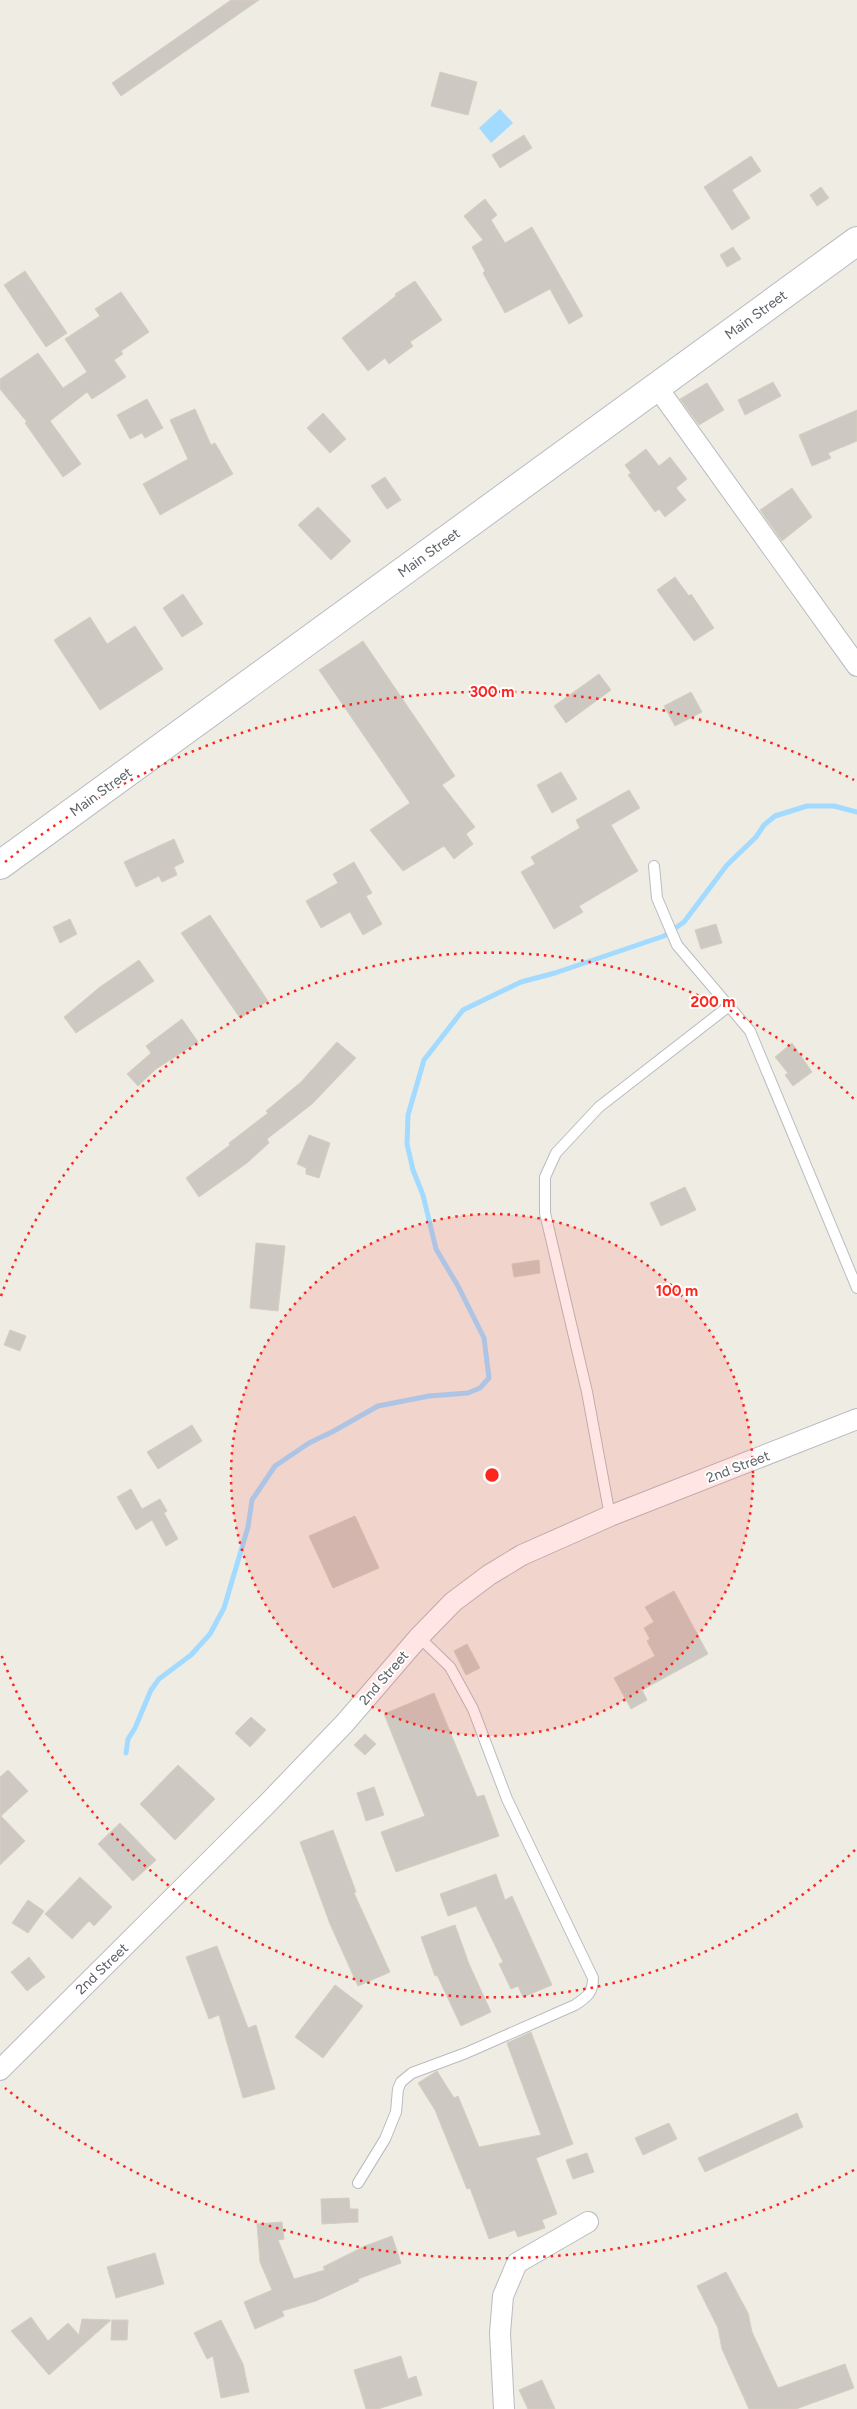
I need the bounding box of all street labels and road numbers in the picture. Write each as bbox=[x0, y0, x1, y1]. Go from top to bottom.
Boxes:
street label: Main Street bbox=[722, 287, 790, 343]
street label: Main Street bbox=[395, 525, 463, 581]
street label: Main Street bbox=[67, 764, 135, 820]
street label: 2nd Street bbox=[704, 1447, 772, 1487]
street label: 2nd Street bbox=[356, 1647, 412, 1709]
street label: 2nd Street bbox=[72, 1940, 132, 1998]

